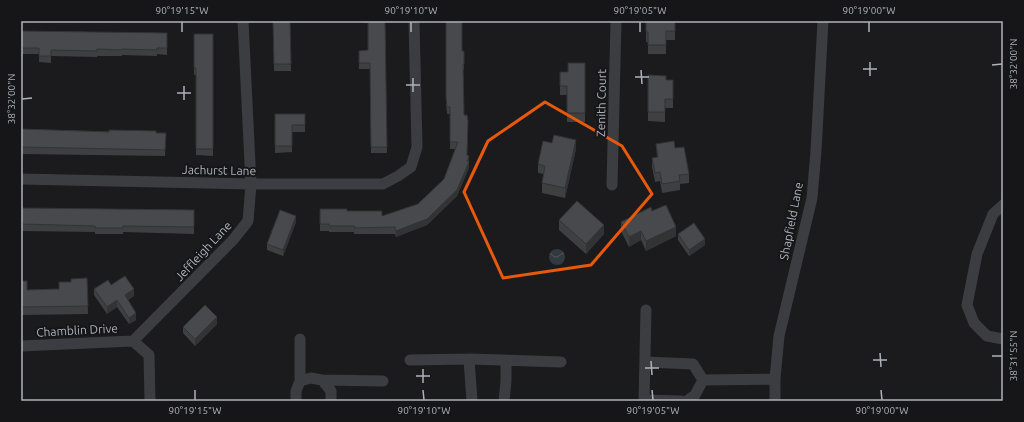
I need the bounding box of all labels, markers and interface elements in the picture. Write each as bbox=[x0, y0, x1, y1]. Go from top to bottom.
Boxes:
text: 90°19'15"W bbox=[156, 5, 208, 16]
text: 90°19'10"W bbox=[385, 5, 437, 16]
text: 90°19'05"W bbox=[614, 5, 666, 16]
text: 90°19'00"W bbox=[843, 5, 895, 16]
text: 38°32'00"N bbox=[1008, 39, 1019, 89]
street label: Zenith Court bbox=[594, 69, 608, 137]
text: 38°32'00"N bbox=[6, 74, 17, 124]
street label: Jachurst Lane bbox=[182, 163, 256, 177]
street label: Shapfield Lane bbox=[777, 181, 805, 261]
street label: Jeffleigh Lane bbox=[172, 219, 234, 283]
street label: Chamblin Drive bbox=[36, 321, 118, 339]
text: 38°31'55"N bbox=[1008, 331, 1019, 381]
text: 90°19'15"W bbox=[169, 405, 221, 416]
text: 90°19'10"W bbox=[398, 405, 450, 416]
text: 90°19'05"W bbox=[627, 405, 679, 416]
text: 90°19'00"W bbox=[856, 405, 908, 416]

